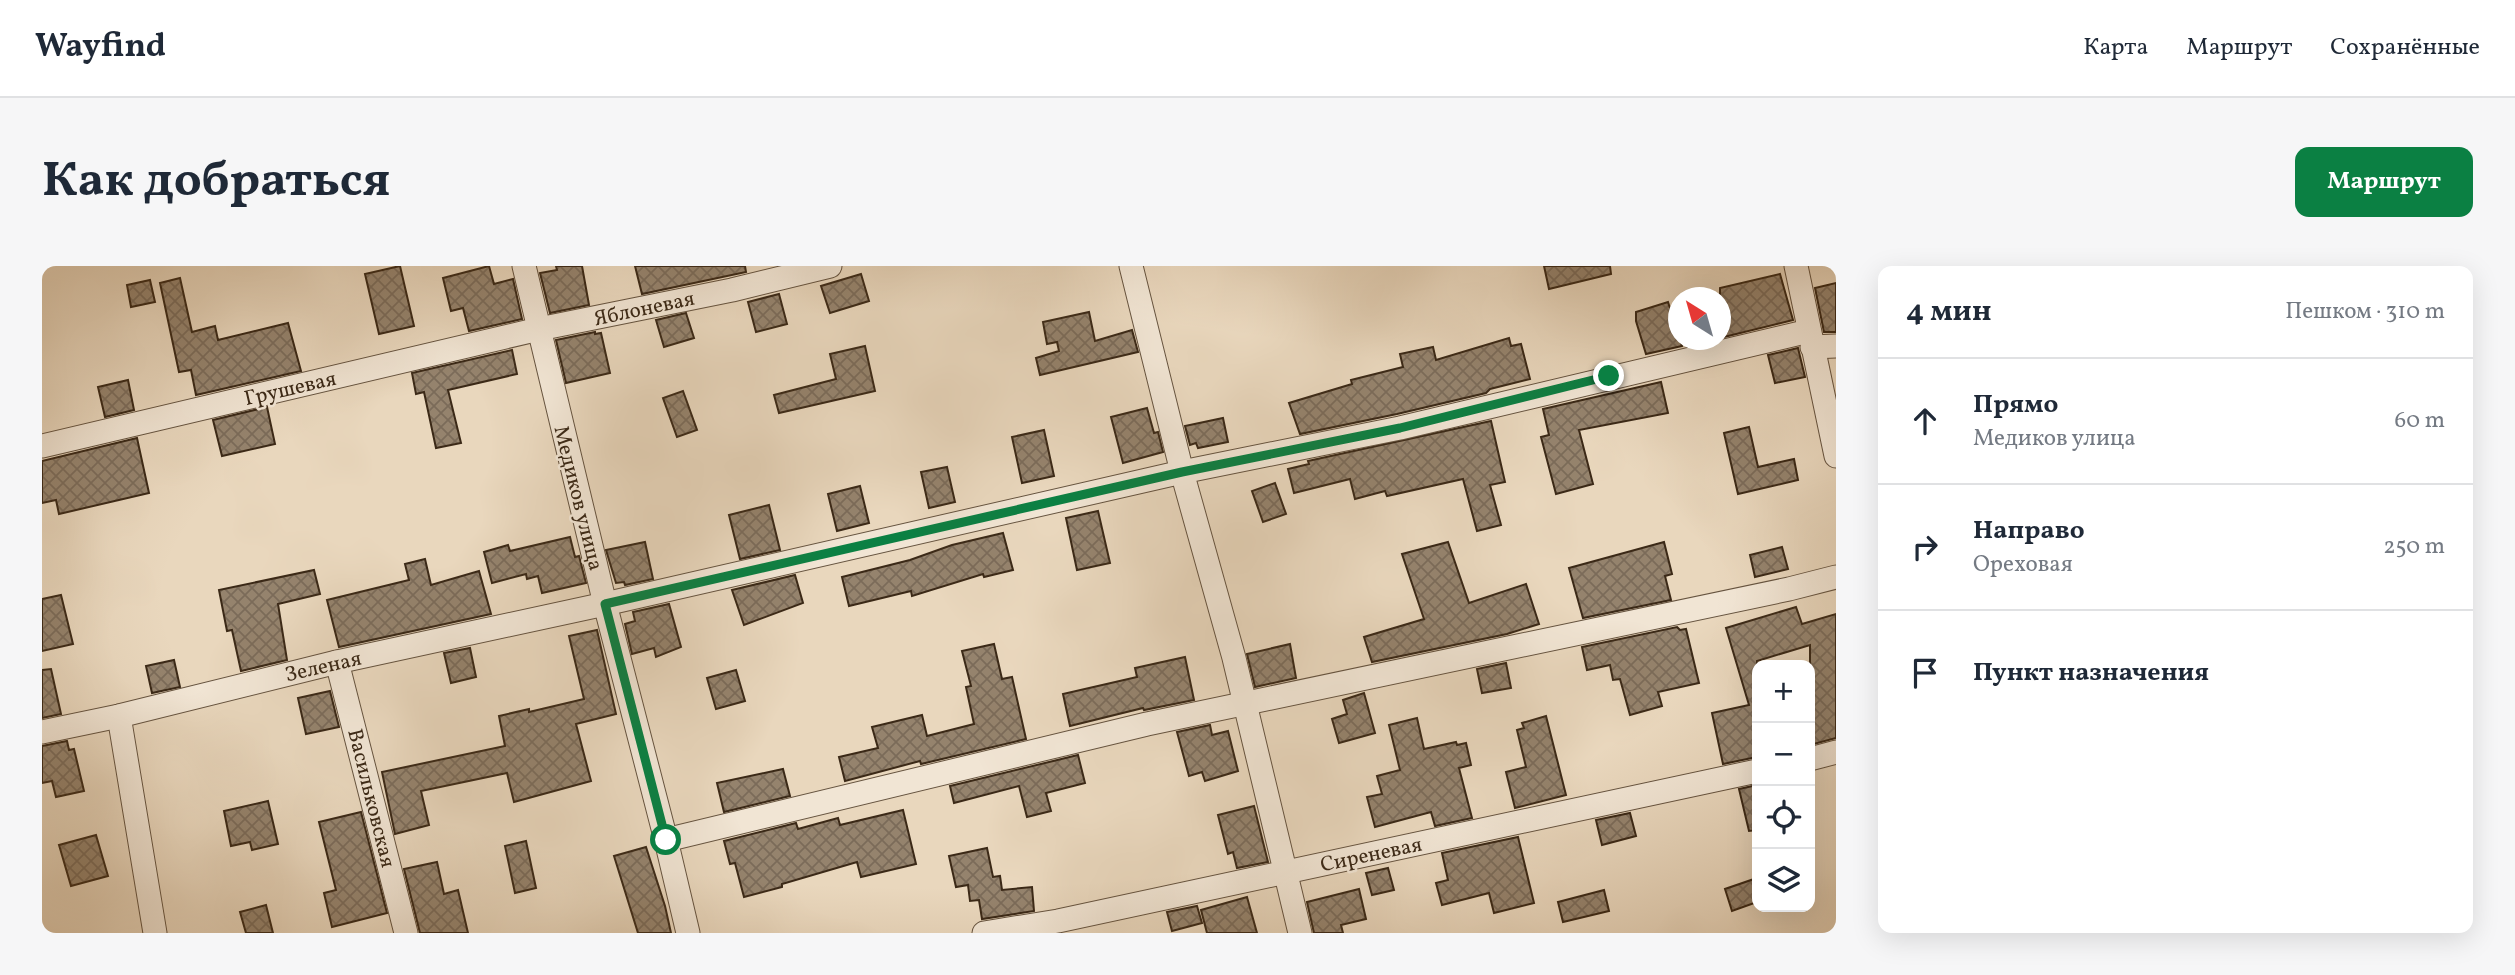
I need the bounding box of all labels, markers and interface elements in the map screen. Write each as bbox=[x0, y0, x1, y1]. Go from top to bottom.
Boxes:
text: Wayfind bbox=[35, 25, 166, 71]
text: Карта bbox=[2083, 31, 2148, 65]
text: Маршрут bbox=[2186, 31, 2292, 65]
text: Сохранённые bbox=[2330, 31, 2480, 65]
button: Маршрут bbox=[2295, 147, 2473, 217]
text: Как добраться bbox=[42, 148, 390, 217]
street label: Яблоневая bbox=[591, 285, 697, 334]
north arrow bbox=[1668, 287, 1731, 350]
text: 4 мин bbox=[1906, 291, 1991, 333]
text: Пешком · 310 m bbox=[2285, 296, 2445, 328]
route end bbox=[1593, 360, 1624, 391]
street label: Грушевая bbox=[241, 365, 339, 414]
text: Прямо bbox=[1973, 387, 2058, 423]
icon: ahead bbox=[1906, 402, 1944, 440]
text: 60 m bbox=[2395, 405, 2445, 437]
street label: Медиков улица bbox=[546, 423, 610, 574]
text: Медиков улица bbox=[1973, 423, 2136, 455]
text: Направо bbox=[1973, 513, 2085, 549]
icon: right bbox=[1906, 528, 1944, 566]
text: 250 m bbox=[2383, 531, 2445, 563]
text: Ореховая bbox=[1973, 549, 2073, 581]
street label: Зеленая bbox=[282, 645, 364, 690]
icon: arrive bbox=[1906, 654, 1944, 692]
text: Пункт назначения bbox=[1973, 655, 2209, 691]
map controls bbox=[1752, 660, 1815, 912]
button: + bbox=[1752, 660, 1815, 723]
button: − bbox=[1752, 723, 1815, 786]
street label: Васильковская bbox=[339, 726, 402, 871]
button: locate bbox=[1752, 786, 1815, 849]
route start bbox=[650, 824, 681, 855]
street label: Сиреневая bbox=[1318, 831, 1425, 880]
button: layers bbox=[1752, 849, 1815, 912]

